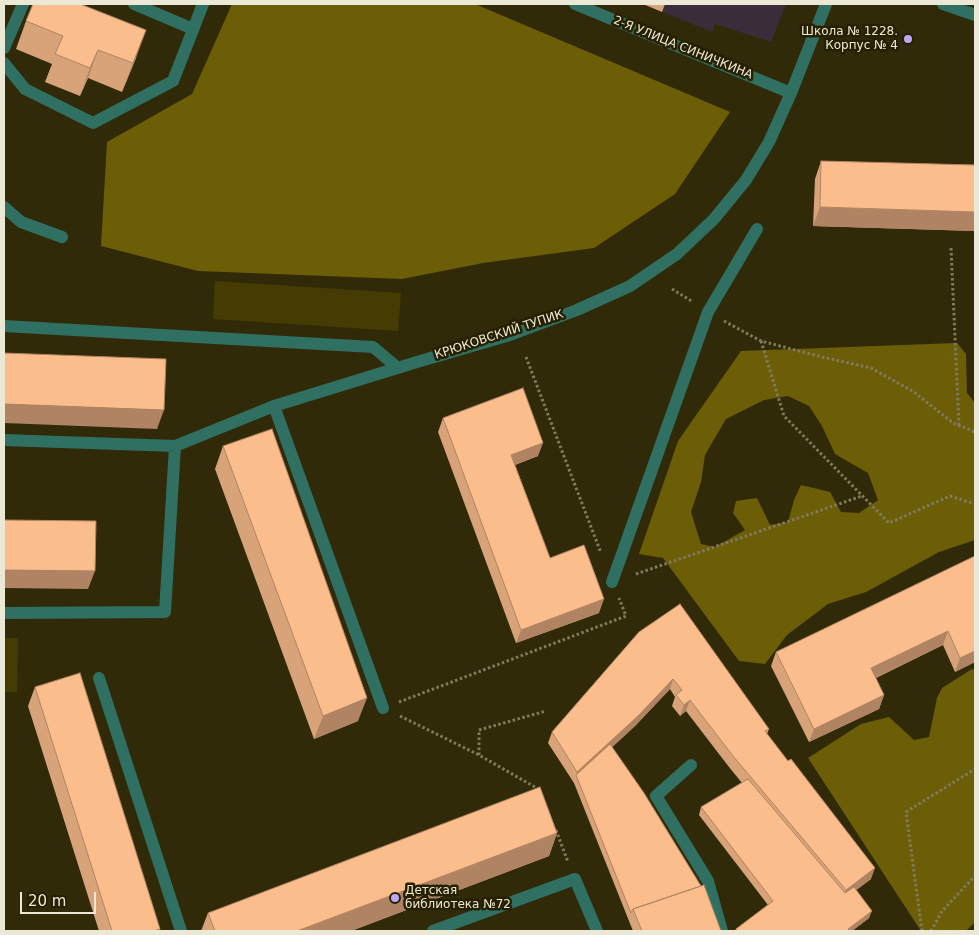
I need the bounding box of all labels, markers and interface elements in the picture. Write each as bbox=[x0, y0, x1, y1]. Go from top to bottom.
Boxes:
street label: 2-Я УЛИЦА СИНИЧКИНА bbox=[611, 13, 755, 83]
place label: Школа № 1228. Корпус № 4 bbox=[801, 25, 898, 53]
marker: Школа № 1228. Корпус № 4 bbox=[902, 33, 914, 45]
street label: КРЮКОВСКИЙ ТУПИК bbox=[433, 307, 565, 363]
scale bar bbox=[22, 882, 99, 914]
place label: Детская библиотека №72 bbox=[405, 884, 511, 912]
text: 20 m bbox=[28, 892, 66, 910]
marker: Детская библиотека №72 bbox=[389, 892, 401, 904]

